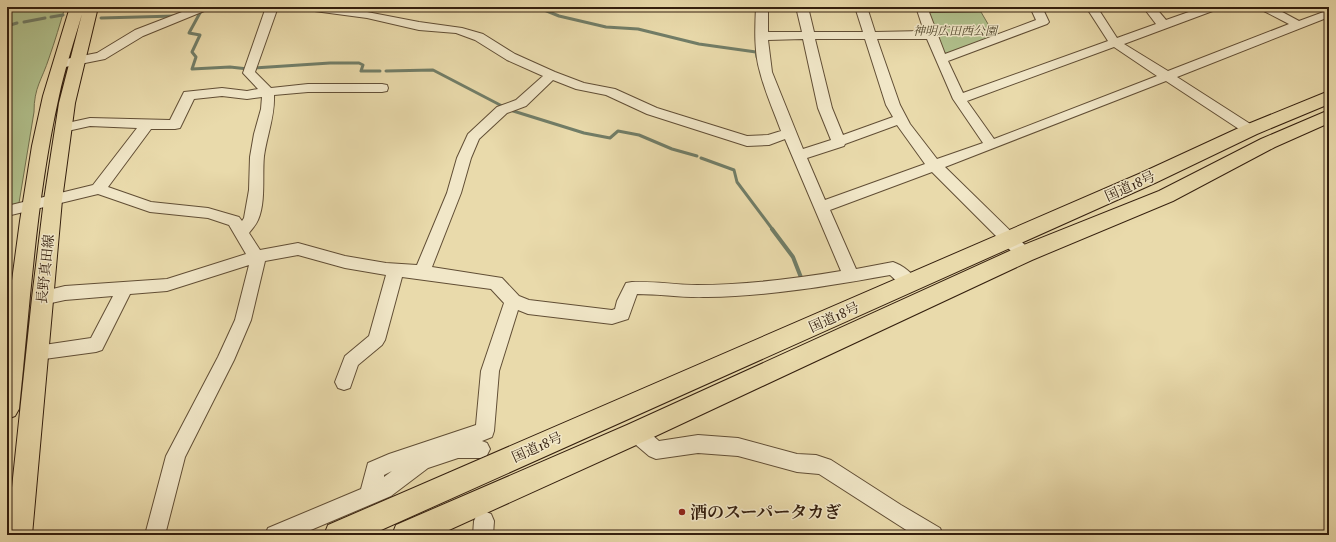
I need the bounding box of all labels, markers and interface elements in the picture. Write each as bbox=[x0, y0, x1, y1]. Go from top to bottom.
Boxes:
park label: 神明広田西公園 bbox=[913, 24, 999, 39]
street label: 国道18号 bbox=[1102, 168, 1158, 205]
street label: 長野真田線 bbox=[33, 233, 58, 305]
street label: 国道18号 bbox=[806, 299, 862, 336]
street label: 国道18号 bbox=[509, 429, 565, 466]
place label: 酒のスーパータカぎ bbox=[690, 502, 841, 523]
marker: 酒のスーパータカぎ bbox=[677, 507, 687, 517]

